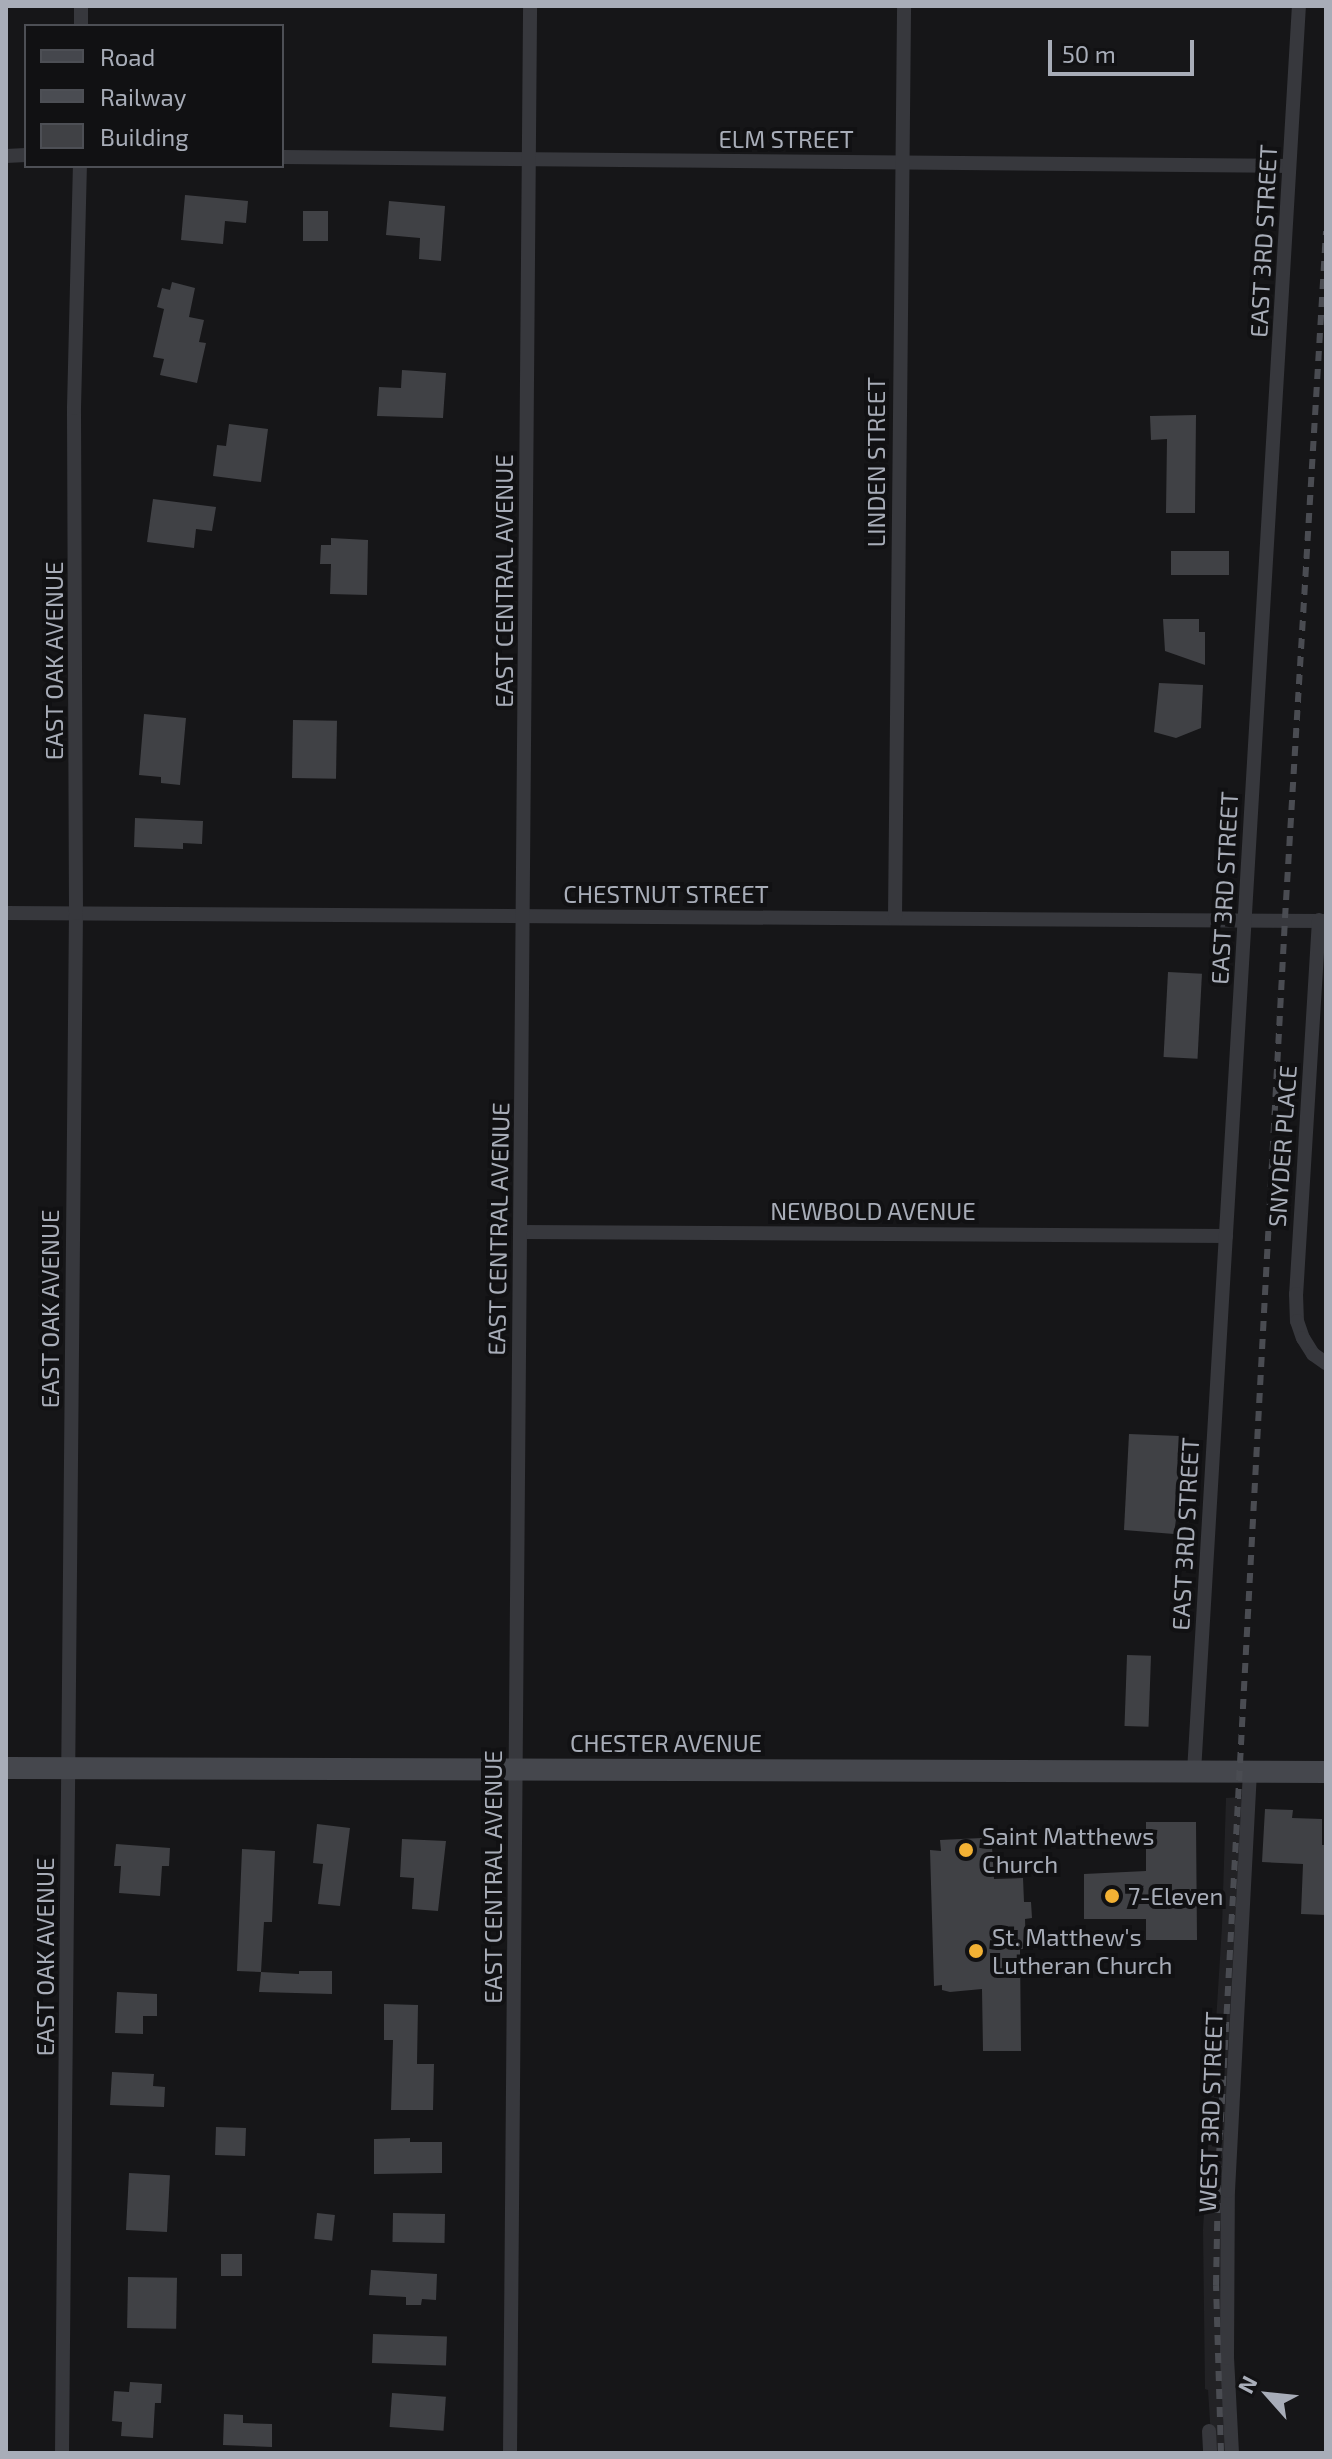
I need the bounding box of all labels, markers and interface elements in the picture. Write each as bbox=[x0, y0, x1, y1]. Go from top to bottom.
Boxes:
legend bbox=[24, 24, 284, 168]
scale bar bbox=[1052, 24, 1198, 74]
text: 50 m bbox=[1062, 39, 1116, 68]
text: Road bbox=[100, 42, 155, 71]
text: Railway bbox=[100, 82, 186, 111]
text: Building bbox=[100, 122, 189, 151]
street label: ELM STREET bbox=[718, 125, 854, 153]
street label: EAST 3RD STREET bbox=[1244, 144, 1282, 338]
street label: LINDEN STREET bbox=[862, 377, 890, 547]
street label: EAST CENTRAL AVENUE bbox=[490, 453, 518, 709]
street label: EAST OAK AVENUE bbox=[40, 561, 68, 761]
street label: EAST 3RD STREET bbox=[1205, 791, 1243, 985]
street label: CHESTNUT STREET bbox=[563, 880, 769, 908]
street label: SNYDER PLACE bbox=[1262, 1064, 1302, 1228]
street label: EAST CENTRAL AVENUE bbox=[481, 1101, 515, 1357]
street label: NEWBOLD AVENUE bbox=[770, 1197, 976, 1225]
street label: EAST OAK AVENUE bbox=[36, 1209, 64, 1409]
street label: EAST 3RD STREET bbox=[1166, 1437, 1204, 1631]
street label: CHESTER AVENUE bbox=[570, 1729, 762, 1757]
street label: EAST CENTRAL AVENUE bbox=[479, 1749, 507, 2005]
place label: Saint Matthews Church bbox=[982, 1822, 1154, 1878]
marker: Saint Matthews Church bbox=[957, 1841, 975, 1859]
street label: EAST OAK AVENUE bbox=[31, 1857, 59, 2057]
place label: 7-Eleven bbox=[1128, 1882, 1223, 1910]
marker: 7-Eleven bbox=[1103, 1887, 1121, 1905]
place label: St. Matthew's Lutheran Church bbox=[992, 1923, 1172, 1979]
marker: St. Matthew's Lutheran Church bbox=[967, 1942, 985, 1960]
street label: WEST 3RD STREET bbox=[1192, 2011, 1228, 2213]
north arrow bbox=[1228, 2355, 1308, 2435]
text: N bbox=[1231, 2371, 1262, 2397]

